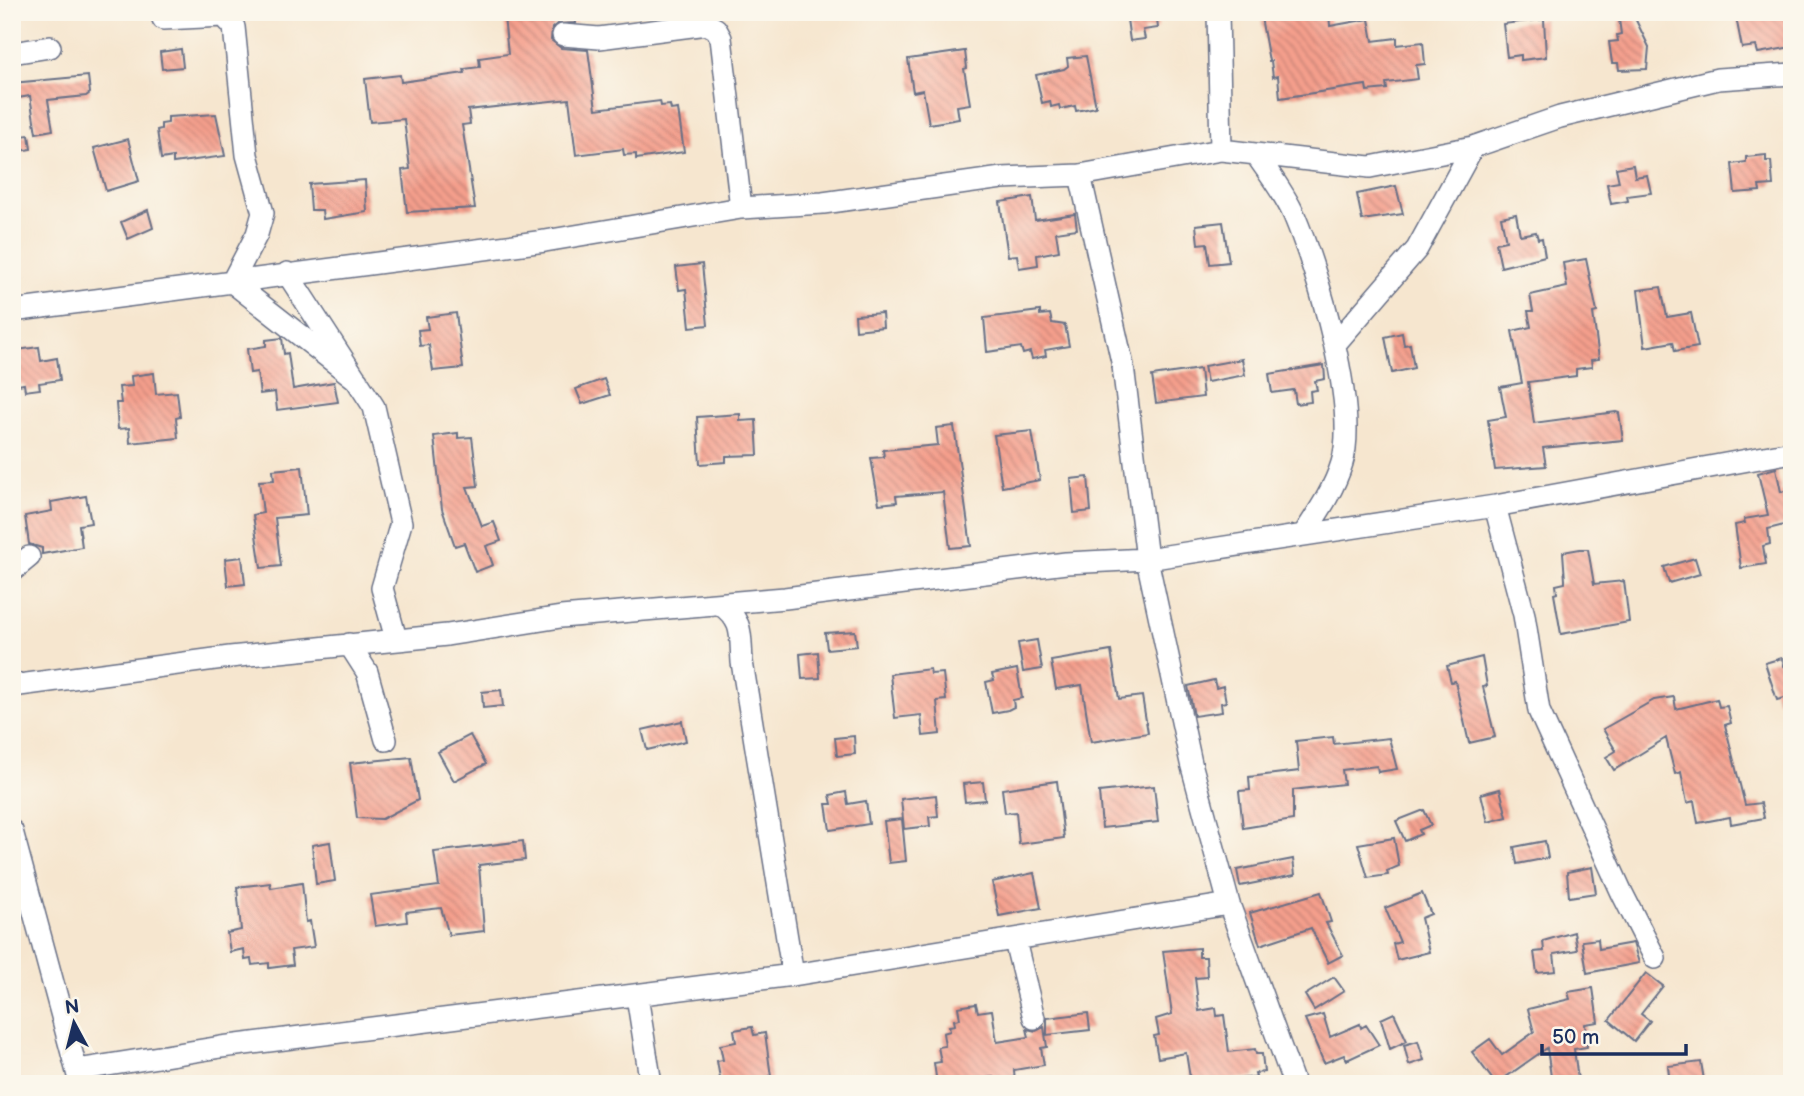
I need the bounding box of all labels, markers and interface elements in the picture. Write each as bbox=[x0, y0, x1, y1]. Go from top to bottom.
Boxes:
north arrow bbox=[38, 988, 108, 1058]
text: N bbox=[64, 995, 81, 1020]
scale bar bbox=[1542, 1012, 1685, 1056]
text: 50 m bbox=[1552, 1025, 1599, 1050]

